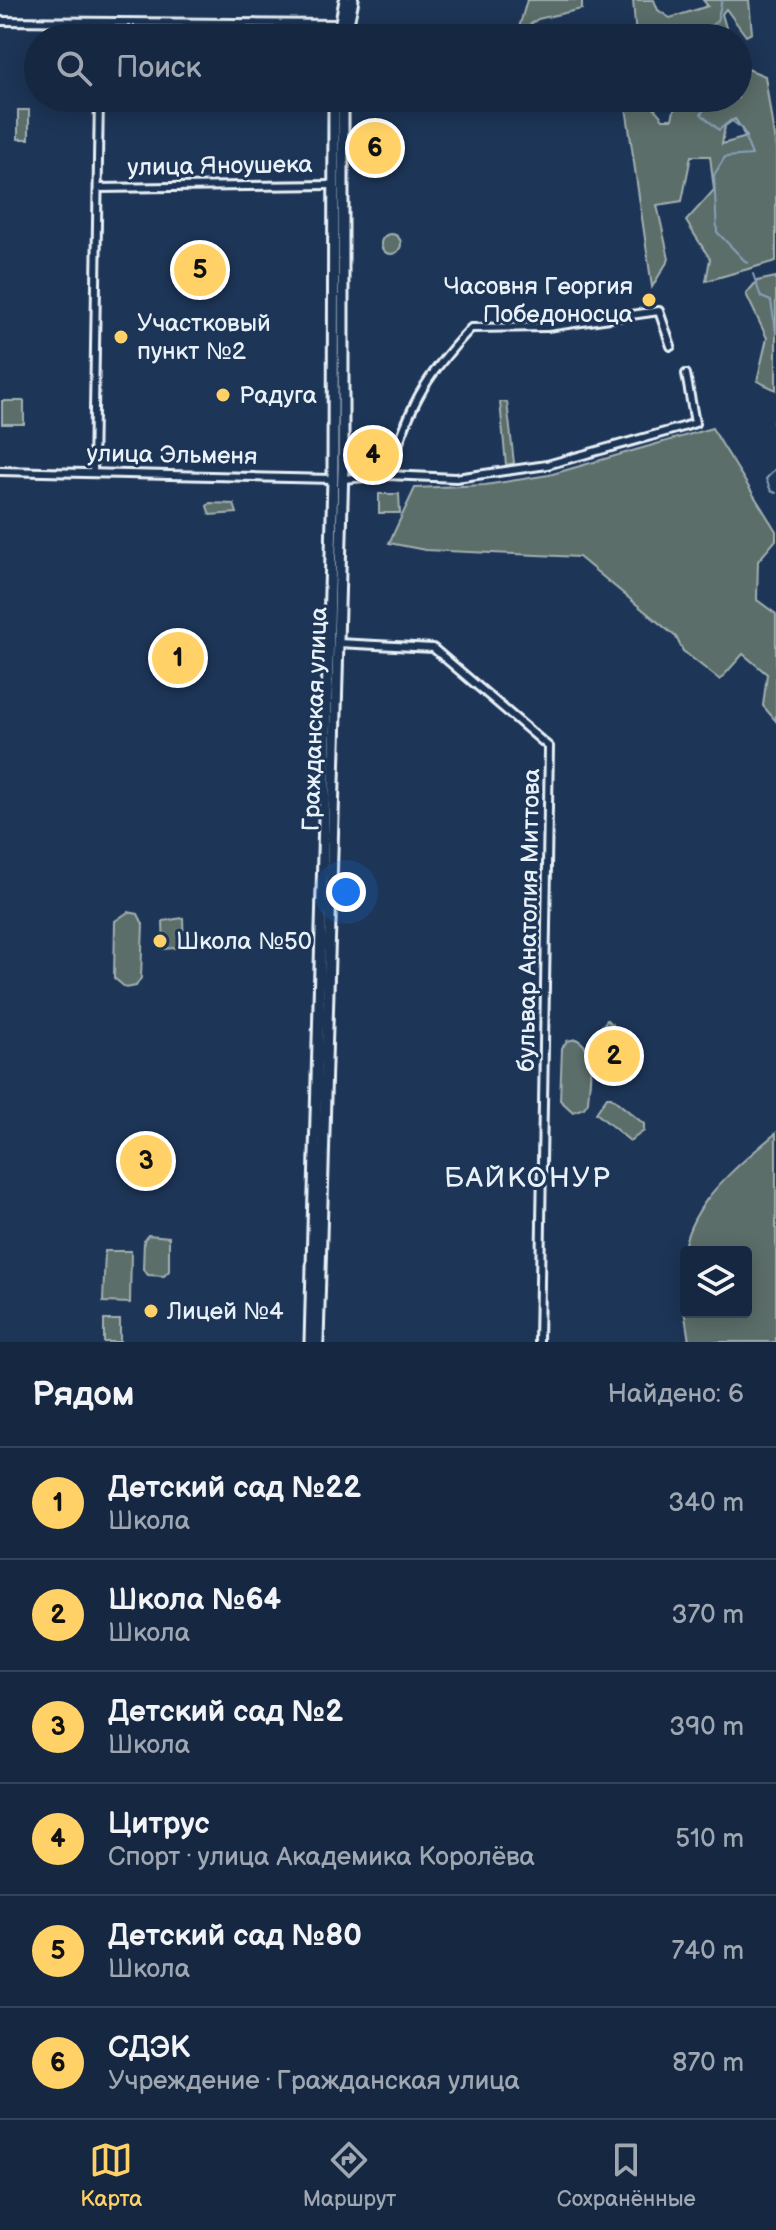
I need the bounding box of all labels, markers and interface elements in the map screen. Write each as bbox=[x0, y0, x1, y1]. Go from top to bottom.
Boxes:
search box bbox=[24, 24, 752, 112]
icon: search bbox=[52, 46, 96, 90]
text: Поиск bbox=[116, 50, 202, 86]
pin: 6 bbox=[349, 118, 401, 178]
street label: улица Яноушека bbox=[127, 150, 313, 182]
pin: 5 bbox=[174, 240, 226, 300]
place label: Часовня Георгия Победоносца bbox=[444, 272, 633, 329]
marker: Часовня Георгия Победоносца bbox=[640, 291, 658, 309]
place label: Участковый пункт №2 bbox=[137, 309, 271, 366]
marker: Участковый пункт №2 bbox=[112, 328, 130, 346]
place label: Радуга bbox=[239, 381, 317, 410]
marker: Радуга bbox=[214, 386, 232, 404]
pin: 4 bbox=[347, 425, 399, 485]
street label: улица Эльменя bbox=[86, 439, 258, 471]
street label: Гражданская улица bbox=[297, 606, 333, 832]
pin: 1 bbox=[152, 628, 204, 688]
street label: бульвар Анатолия Миттова bbox=[512, 768, 546, 1072]
your location bbox=[326, 872, 366, 912]
place label: Школа №50 bbox=[176, 927, 312, 956]
marker: Школа №50 bbox=[151, 932, 169, 950]
pin: 2 bbox=[588, 1026, 640, 1086]
pin: 3 bbox=[120, 1131, 172, 1191]
district label: БАЙКОНУР bbox=[444, 1162, 612, 1195]
map controls bbox=[680, 1246, 752, 1318]
button: layers bbox=[680, 1246, 752, 1318]
place label: Лицей №4 bbox=[166, 1297, 284, 1326]
marker: Лицей №4 bbox=[142, 1302, 160, 1320]
text: Рядом bbox=[32, 1374, 134, 1415]
text: Найдено: 6 bbox=[608, 1379, 744, 1410]
text: Детский сад №22 bbox=[108, 1470, 361, 1506]
text: 1 bbox=[53, 1488, 63, 1519]
text: 340 m bbox=[668, 1488, 744, 1519]
text: Школа bbox=[108, 1506, 190, 1537]
text: Школа №64 bbox=[108, 1582, 281, 1618]
text: 2 bbox=[50, 1600, 66, 1631]
text: 370 m bbox=[671, 1600, 744, 1631]
text: Школа bbox=[108, 1618, 190, 1649]
text: Детский сад №2 bbox=[108, 1694, 343, 1730]
text: 3 bbox=[50, 1712, 66, 1743]
text: 390 m bbox=[669, 1712, 744, 1743]
text: Школа bbox=[108, 1730, 190, 1761]
text: Цитрус bbox=[108, 1806, 210, 1842]
text: 4 bbox=[50, 1824, 66, 1855]
text: 510 m bbox=[675, 1824, 744, 1855]
text: Спорт · улица Академика Королёва bbox=[108, 1842, 535, 1873]
text: Детский сад №80 bbox=[108, 1918, 362, 1954]
text: 5 bbox=[50, 1936, 66, 1967]
text: 740 m bbox=[672, 1936, 744, 1967]
text: Школа bbox=[108, 1954, 190, 1985]
text: СДЭК bbox=[108, 2030, 190, 2066]
text: 6 bbox=[50, 2048, 66, 2079]
text: 870 m bbox=[672, 2048, 744, 2079]
text: Учреждение · Гражданская улица bbox=[108, 2066, 520, 2097]
tab: Карта bbox=[80, 2138, 142, 2213]
tab: Маршрут bbox=[303, 2138, 396, 2213]
tab: Сохранённые bbox=[557, 2138, 696, 2213]

